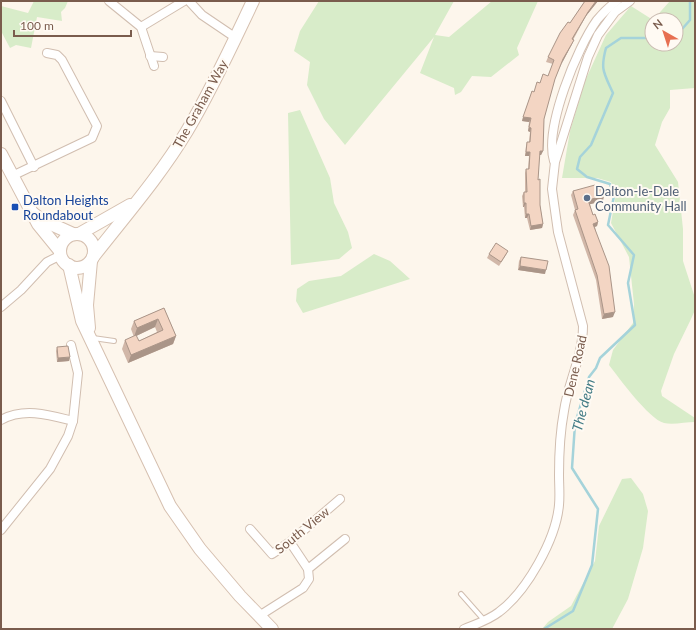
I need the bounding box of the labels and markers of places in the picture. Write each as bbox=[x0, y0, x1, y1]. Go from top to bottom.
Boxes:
place label: Dalton-le-Dale Community Hall bbox=[595, 183, 687, 214]
place label: Dalton Heights Roundabout bbox=[23, 192, 109, 223]
marker: Dalton-le-Dale Community Hall bbox=[582, 193, 592, 203]
marker: Dalton Heights Roundabout bbox=[10, 202, 20, 212]

